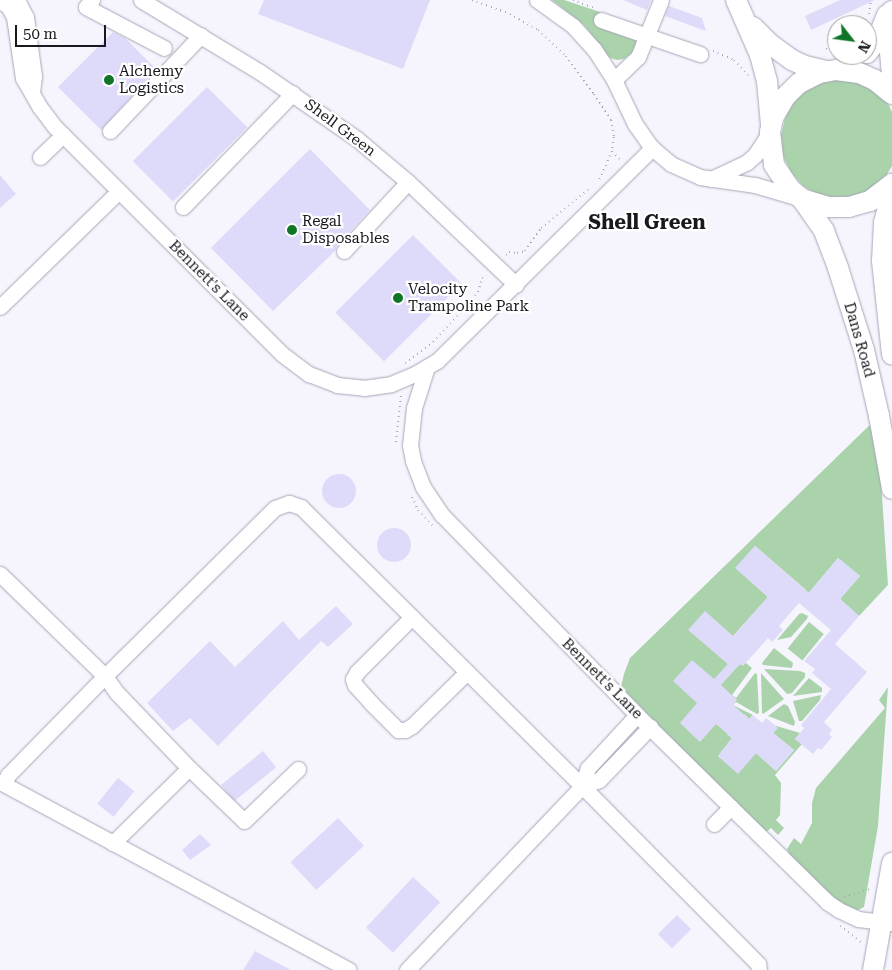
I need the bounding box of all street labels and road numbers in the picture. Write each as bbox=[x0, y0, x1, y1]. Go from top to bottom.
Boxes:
street label: Shell Green bbox=[301, 95, 379, 161]
street label: Bennett's Lane bbox=[165, 237, 253, 325]
street label: Dans Road bbox=[840, 300, 878, 380]
street label: Bennett's Lane bbox=[558, 635, 646, 723]

